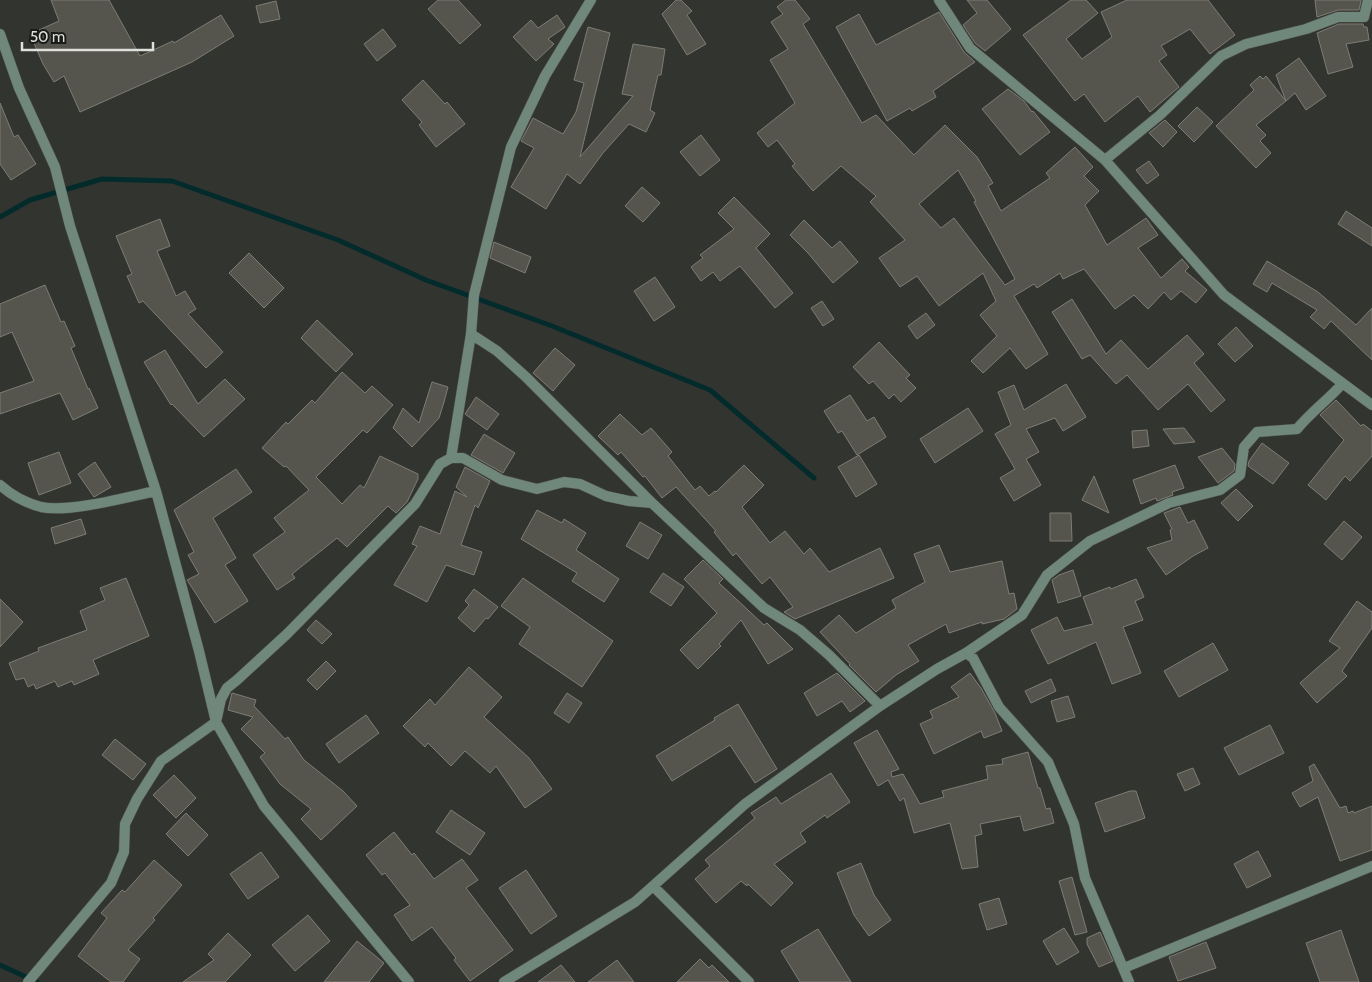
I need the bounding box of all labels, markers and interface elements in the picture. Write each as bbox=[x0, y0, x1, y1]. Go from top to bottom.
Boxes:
scale bar bbox=[22, 20, 154, 52]
text: 50 m bbox=[30, 28, 65, 46]

